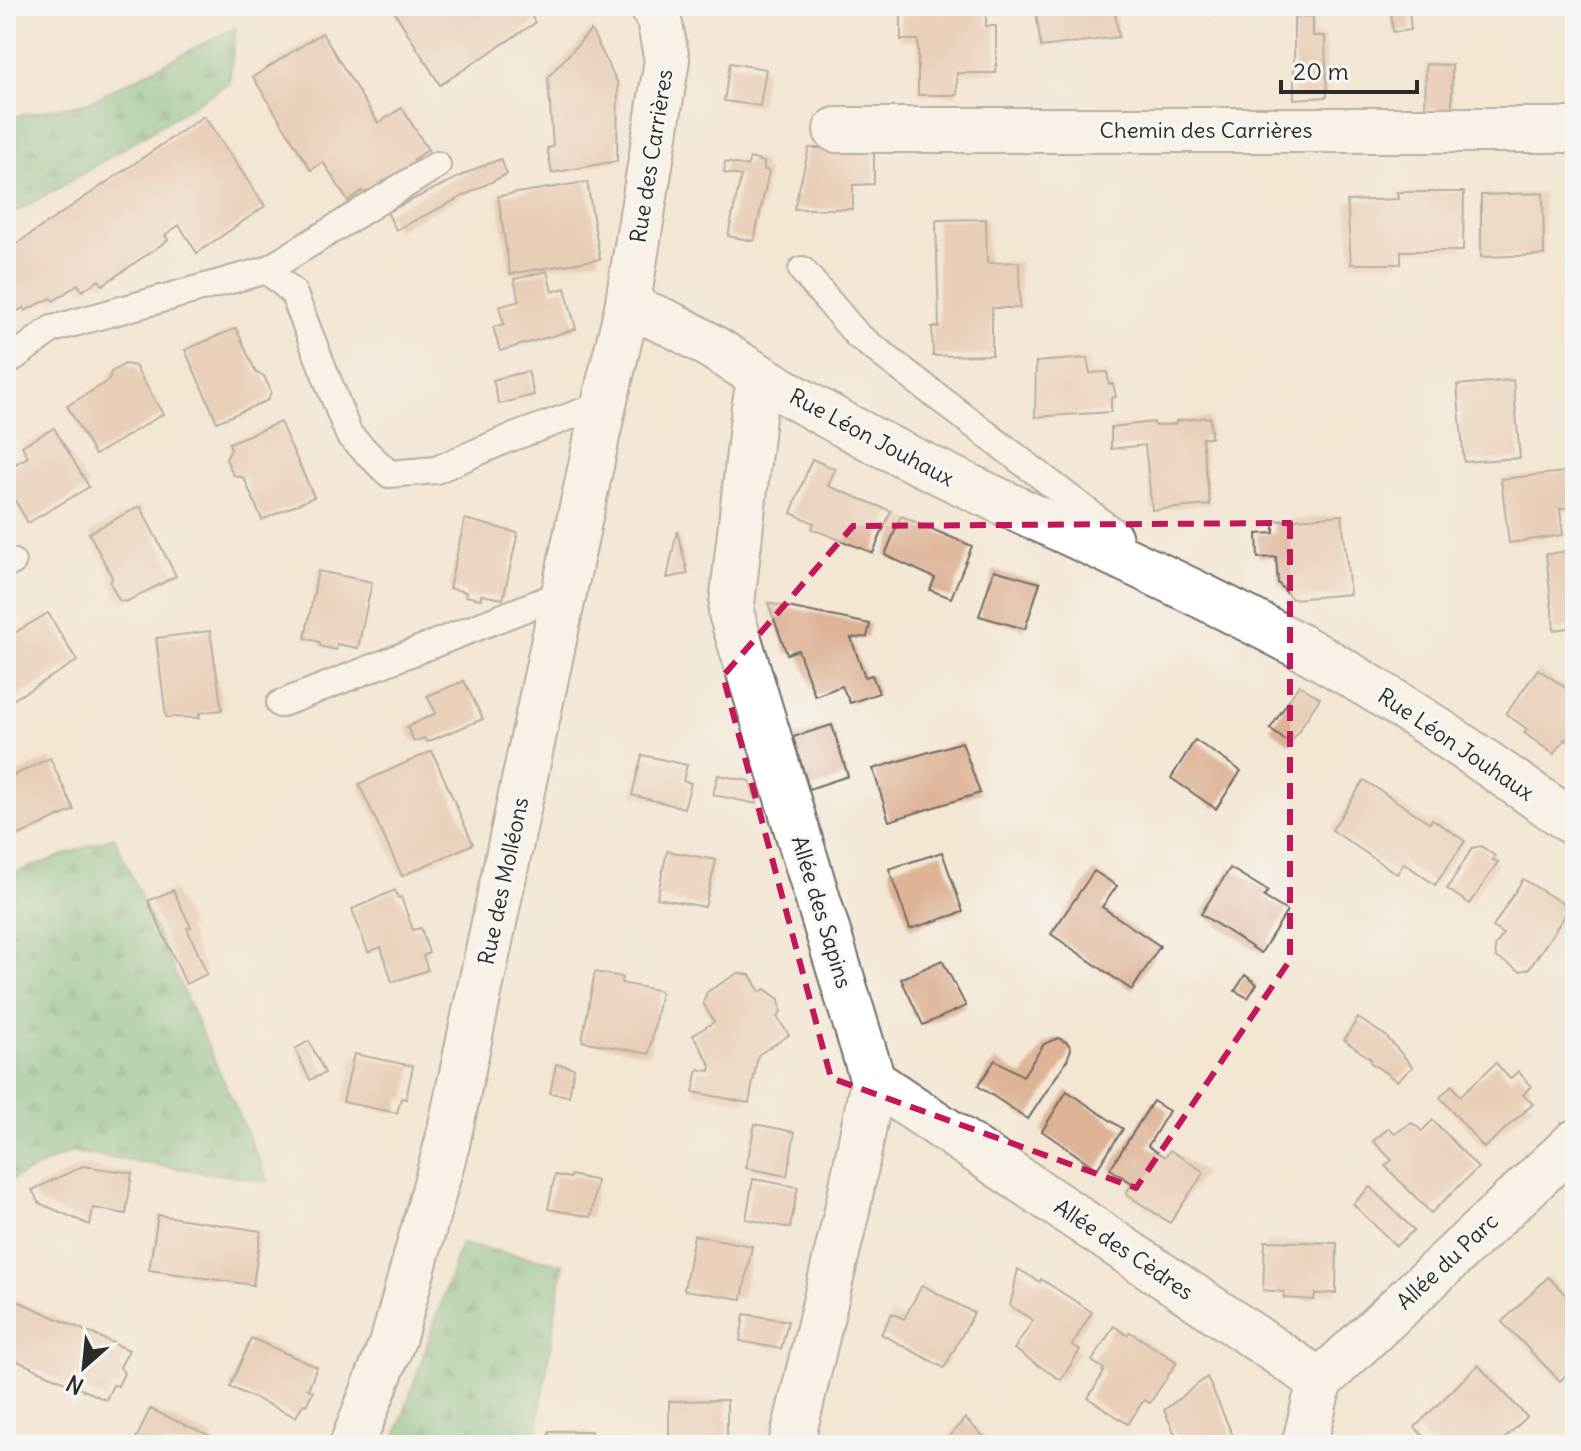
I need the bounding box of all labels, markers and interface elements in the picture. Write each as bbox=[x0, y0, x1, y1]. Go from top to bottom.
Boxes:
scale bar bbox=[1281, 44, 1417, 94]
text: 20 m bbox=[1293, 56, 1349, 86]
street label: Rue des Carrières bbox=[623, 67, 679, 245]
street label: Chemin des Carrières bbox=[1100, 116, 1312, 144]
street label: Rue Léon Jouhaux bbox=[785, 382, 959, 492]
street label: Rue Léon Jouhaux bbox=[1373, 681, 1540, 807]
street label: Rue des Molléons bbox=[472, 795, 534, 967]
street label: Allée des Sapins bbox=[786, 832, 858, 992]
street label: Allée des Cèdres bbox=[1049, 1192, 1199, 1306]
street label: Allée du Parc bbox=[1390, 1207, 1504, 1315]
north arrow bbox=[44, 1327, 124, 1407]
text: N bbox=[62, 1369, 88, 1401]

